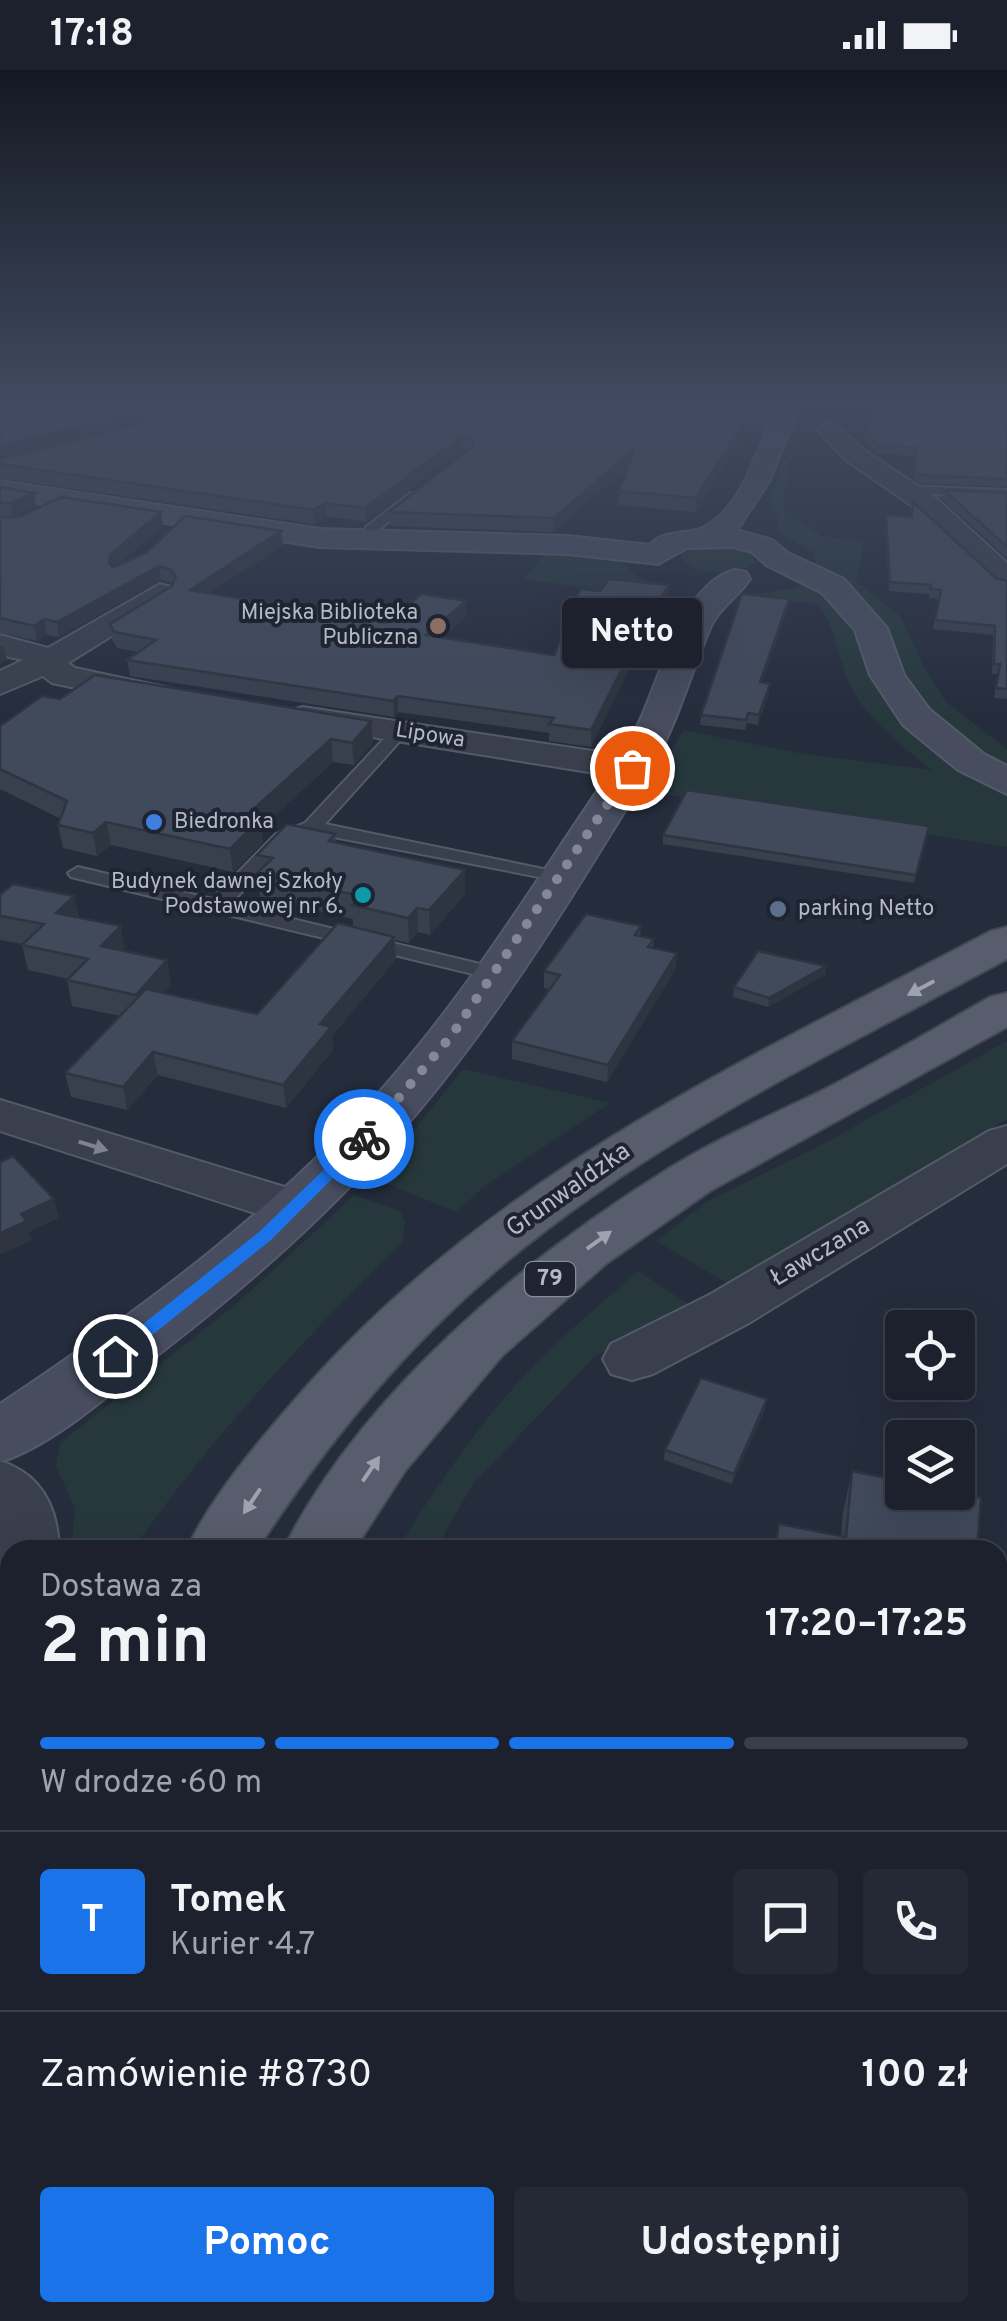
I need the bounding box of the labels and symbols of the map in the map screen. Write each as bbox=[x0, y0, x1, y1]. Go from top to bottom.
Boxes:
callout: Netto bbox=[562, 598, 702, 668]
place label: Miejska Biblioteka Publiczna bbox=[241, 600, 418, 652]
marker: Miejska Biblioteka Publiczna bbox=[427, 615, 449, 637]
street label: Lipowa bbox=[393, 717, 467, 755]
pin bbox=[590, 726, 675, 811]
place label: Biedronka bbox=[174, 809, 274, 836]
marker: Biedronka bbox=[143, 811, 165, 833]
place label: Budynek dawnej Szkoły Podstawowej nr 6. bbox=[111, 869, 343, 921]
marker: Budynek dawnej Szkoły Podstawowej nr 6. bbox=[352, 884, 374, 906]
place label: parking Netto bbox=[798, 896, 934, 923]
marker: parking Netto bbox=[767, 898, 789, 920]
one-way arrow bbox=[907, 979, 936, 996]
courier bbox=[314, 1089, 414, 1189]
street label: Grunwaldzka bbox=[501, 1136, 637, 1246]
one-way arrow bbox=[78, 1139, 108, 1154]
street label: Ławczana bbox=[766, 1211, 876, 1295]
one-way arrow bbox=[586, 1231, 613, 1250]
road number: 79 bbox=[525, 1262, 575, 1296]
pin bbox=[73, 1314, 158, 1399]
one-way arrow bbox=[361, 1456, 380, 1483]
one-way arrow bbox=[243, 1487, 262, 1514]

